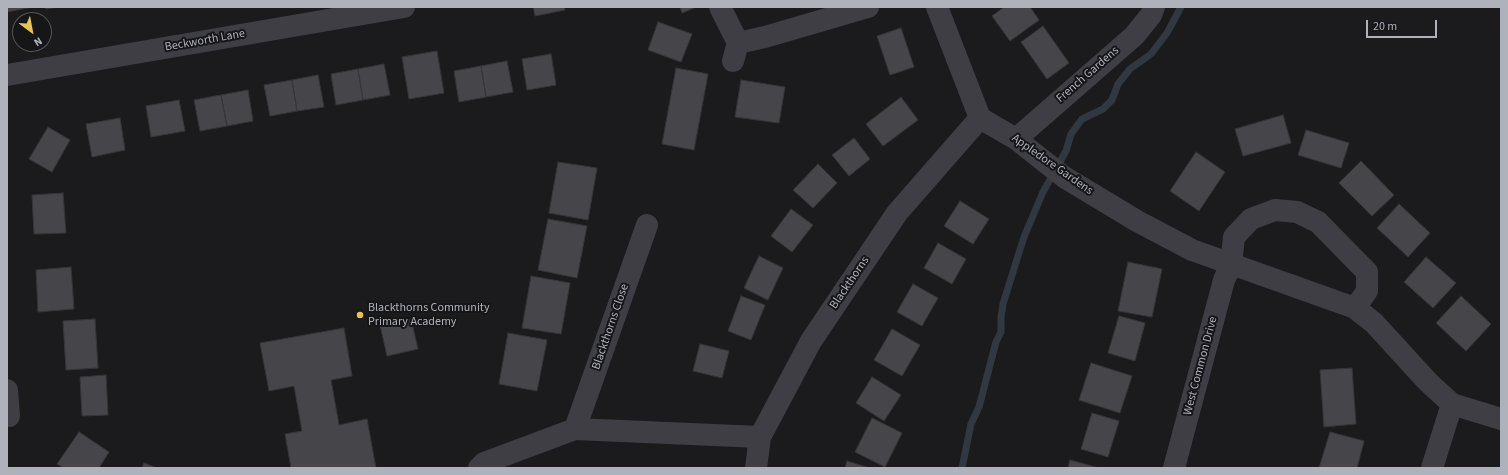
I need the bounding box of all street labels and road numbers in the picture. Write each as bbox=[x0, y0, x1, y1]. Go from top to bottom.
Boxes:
street label: Beckworth Lane bbox=[164, 27, 246, 55]
street label: French Gardens bbox=[1054, 44, 1122, 106]
street label: Appledore Gardens bbox=[1009, 132, 1095, 198]
street label: Blackthorns bbox=[827, 254, 873, 312]
street label: Blackthorns Close bbox=[590, 282, 632, 372]
street label: West Common Drive bbox=[1181, 315, 1221, 417]

